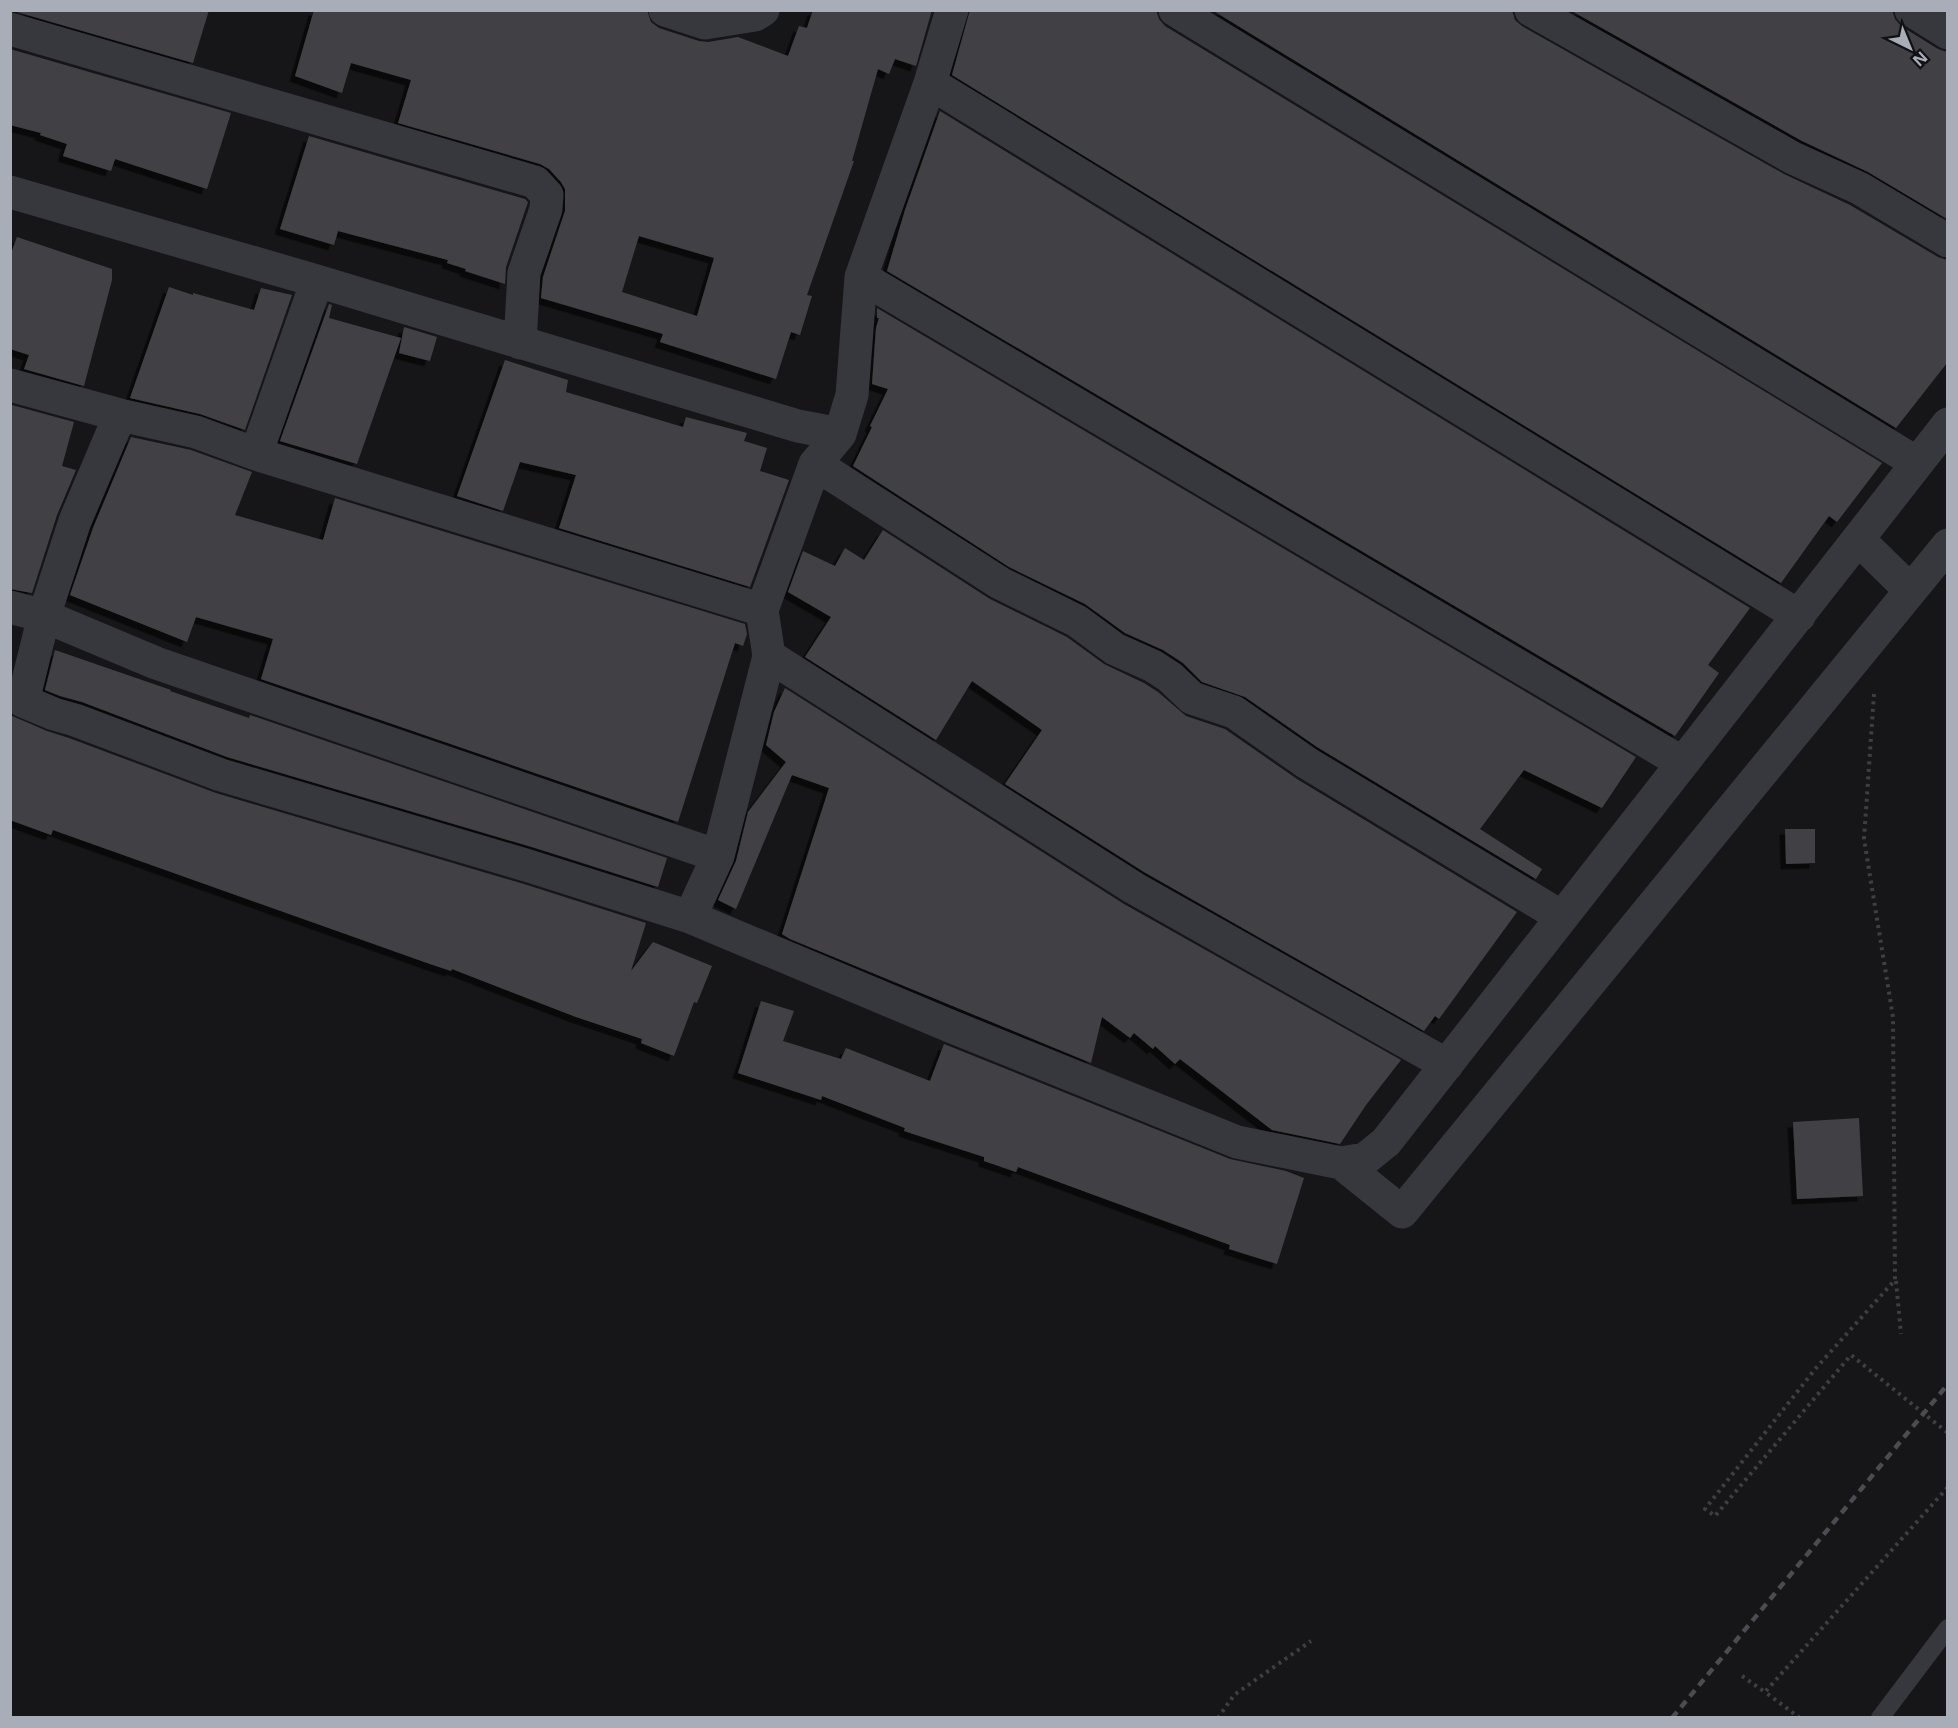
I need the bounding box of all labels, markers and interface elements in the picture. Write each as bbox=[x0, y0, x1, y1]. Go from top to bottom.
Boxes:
north arrow bbox=[1880, 18, 1940, 78]
text: N bbox=[1908, 46, 1932, 71]

